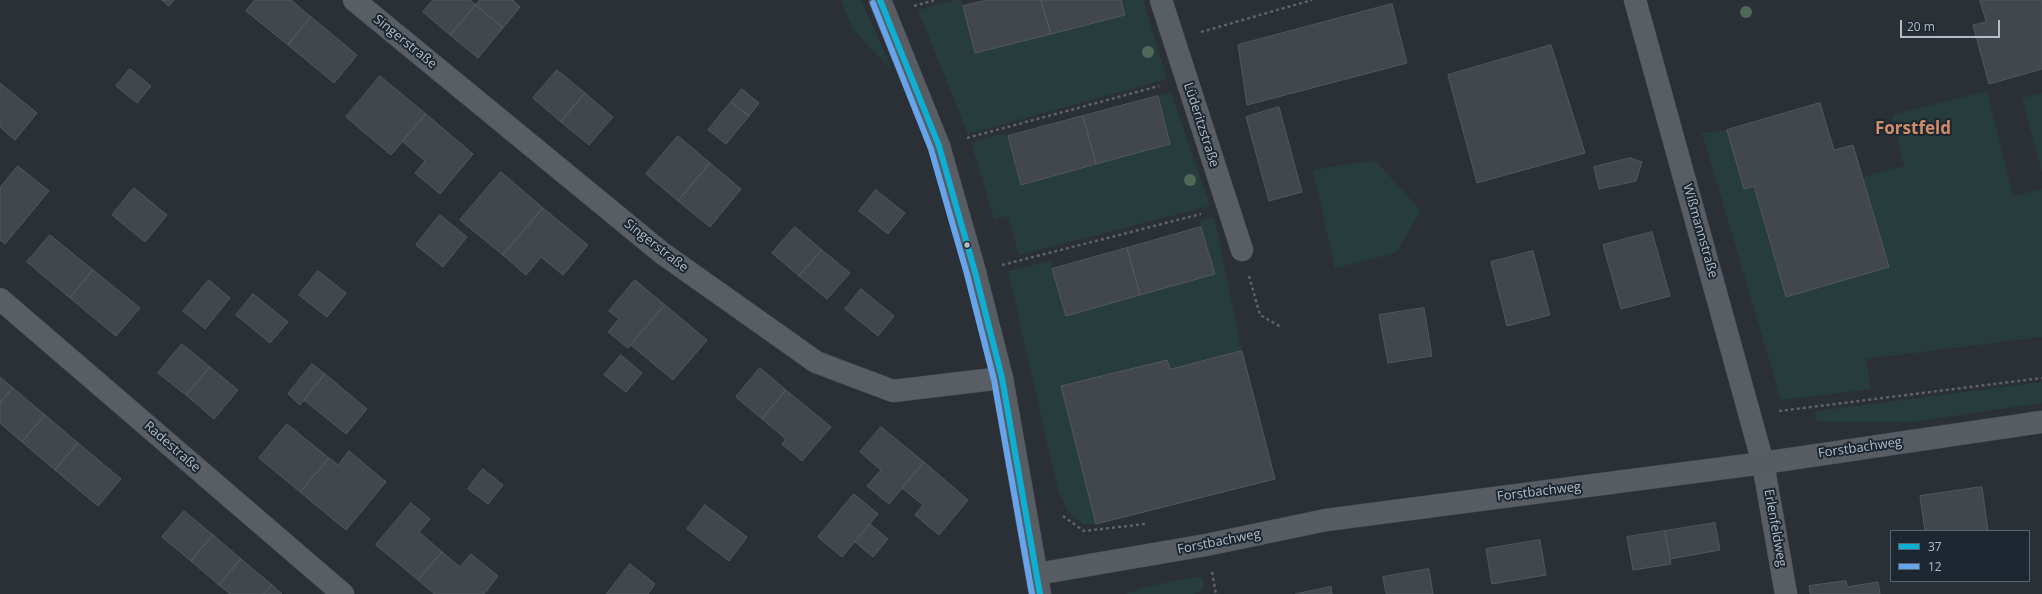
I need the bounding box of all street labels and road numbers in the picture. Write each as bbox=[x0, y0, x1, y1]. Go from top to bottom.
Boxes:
street label: Singerstraße bbox=[370, 12, 440, 72]
street label: Lüderitzstraße bbox=[1180, 81, 1222, 169]
street label: Wißmannstraße bbox=[1679, 182, 1721, 280]
street label: Singerstraße bbox=[621, 216, 691, 276]
street label: Radestraße bbox=[141, 418, 203, 476]
street label: Forstbachweg bbox=[1817, 434, 1903, 462]
street label: Forstbachweg bbox=[1496, 479, 1582, 505]
street label: Erlenfeldweg bbox=[1761, 488, 1789, 568]
street label: Forstbachweg bbox=[1176, 526, 1262, 558]

